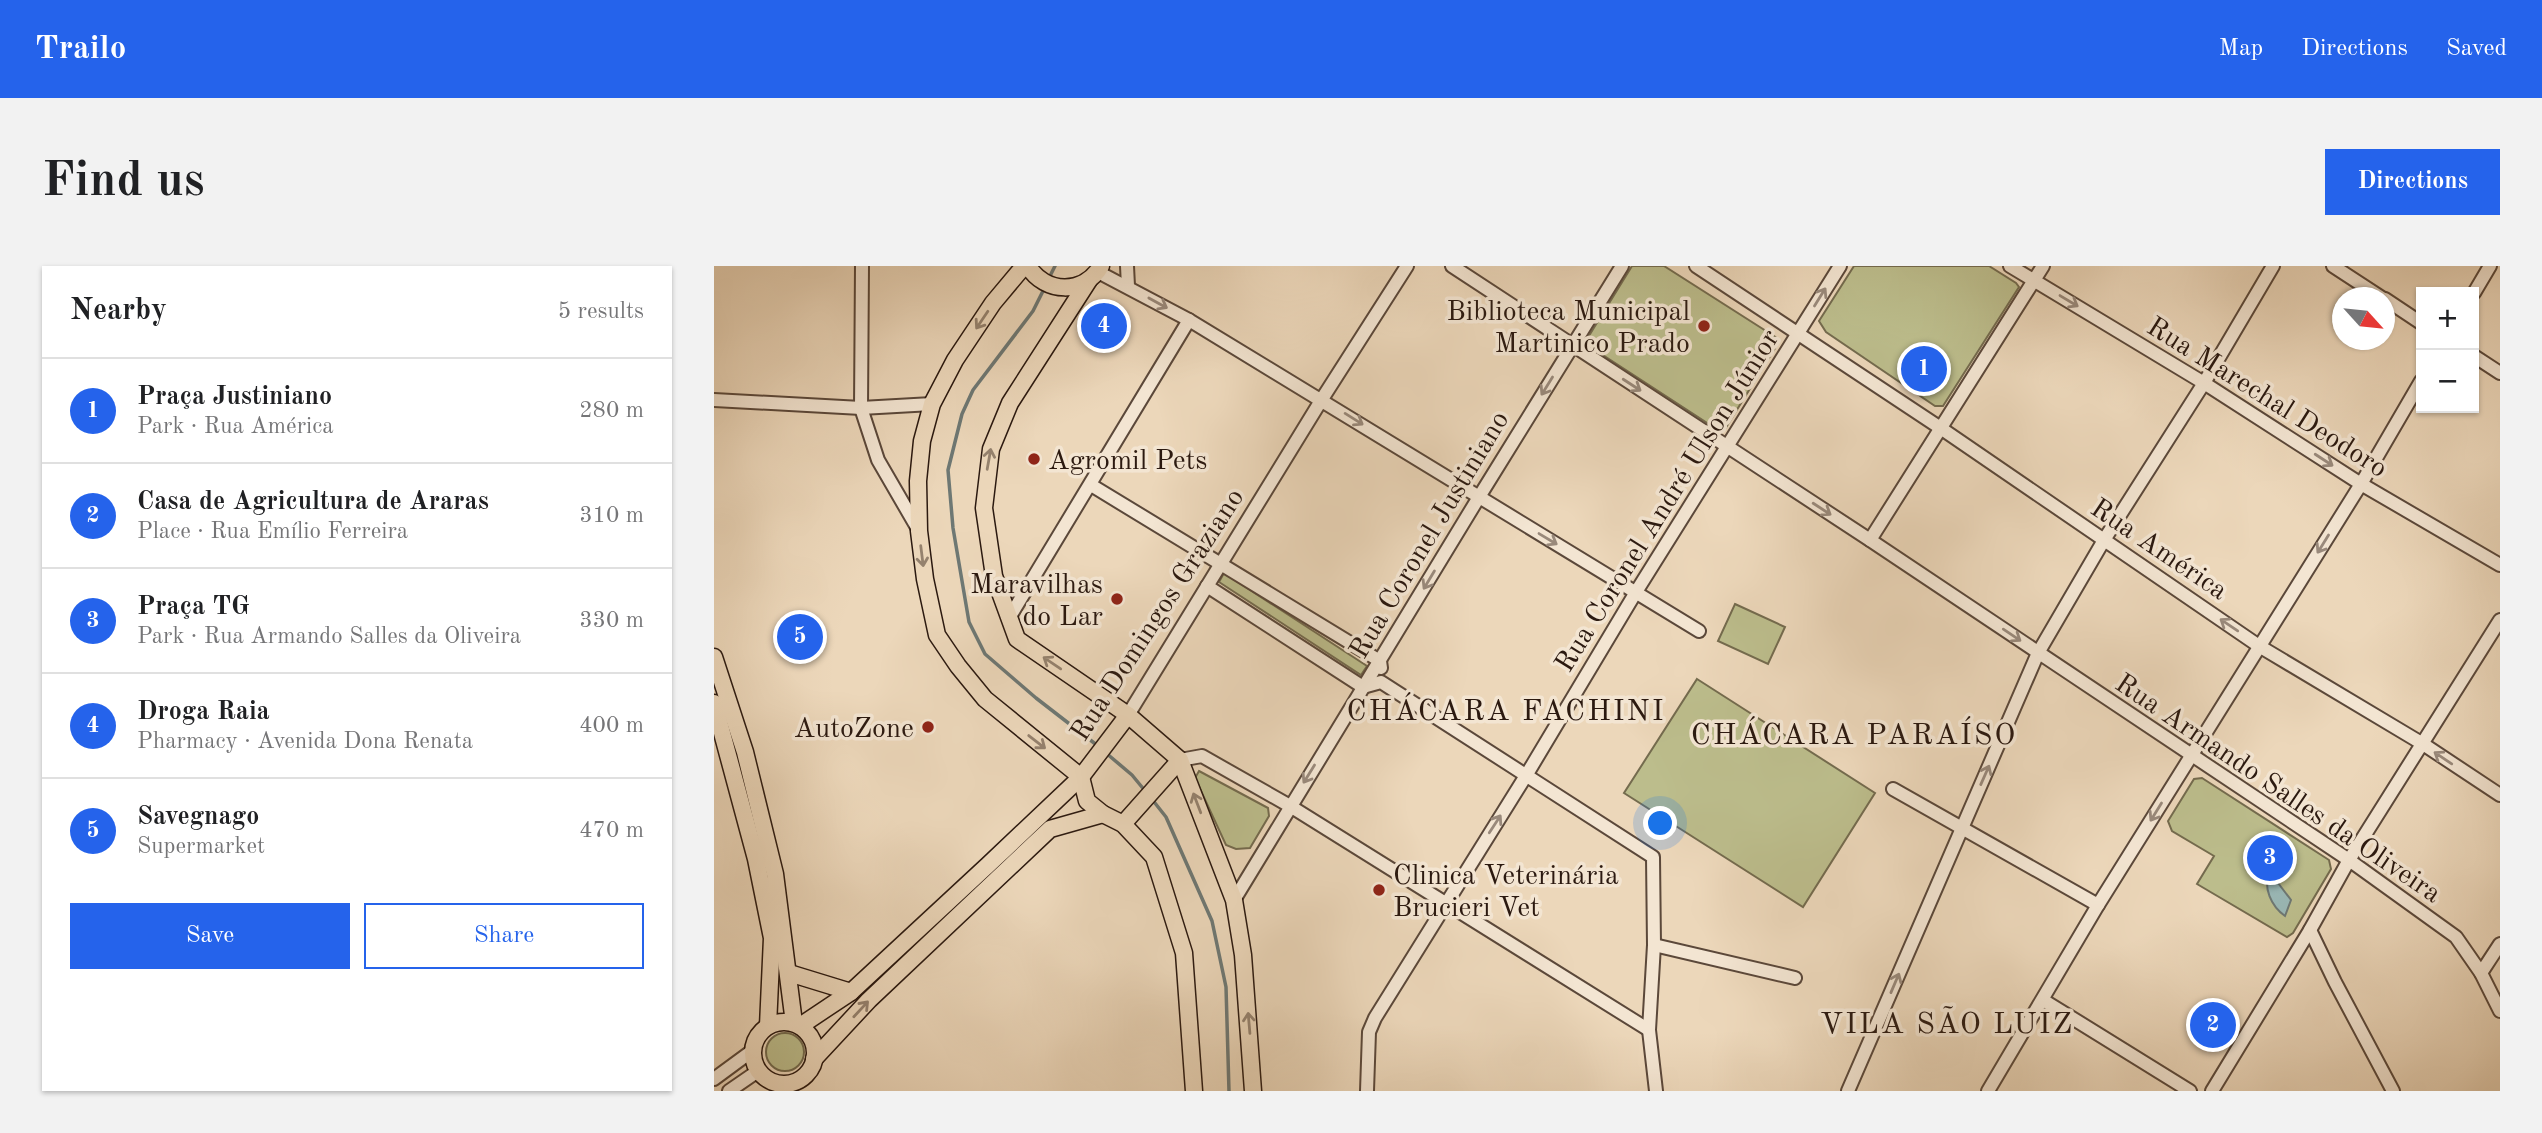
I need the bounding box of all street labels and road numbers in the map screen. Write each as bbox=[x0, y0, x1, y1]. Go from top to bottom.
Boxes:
street label: Rua Marechal Deodoro bbox=[2141, 313, 2391, 484]
street label: Rua Coronel André Ulson Júnior bbox=[1551, 325, 1786, 678]
street label: Rua Coronel Justiniano bbox=[1346, 407, 1516, 664]
street label: Rua Domingos Graziano bbox=[1067, 485, 1250, 747]
street label: Rua América bbox=[2085, 495, 2232, 606]
street label: Rua Armando Salles da Oliveira bbox=[2109, 670, 2446, 909]

